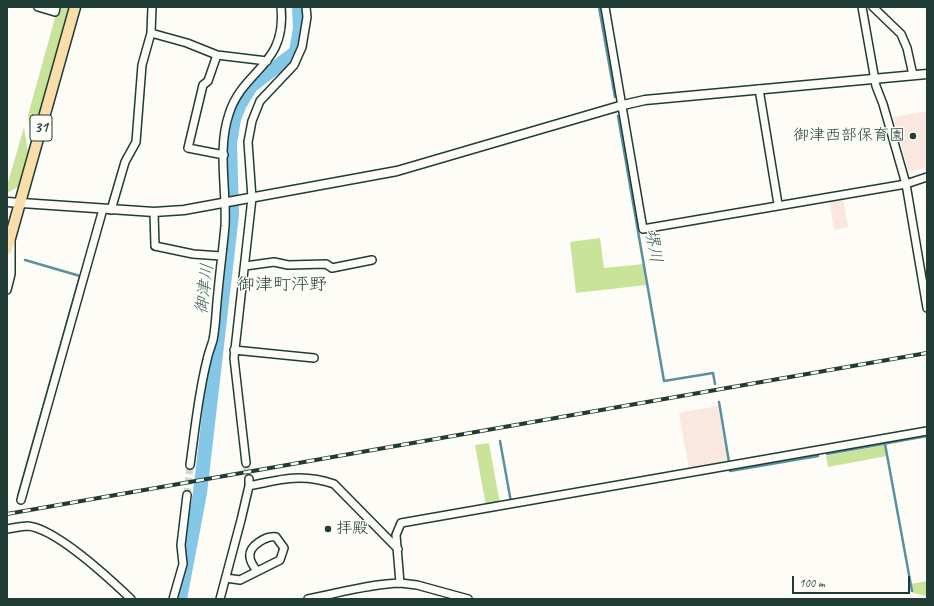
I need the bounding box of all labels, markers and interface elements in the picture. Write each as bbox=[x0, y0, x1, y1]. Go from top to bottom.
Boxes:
road number: 31 bbox=[30, 115, 52, 141]
place label: 御津西部保育園 bbox=[793, 126, 905, 146]
marker: 御津西部保育園 bbox=[908, 131, 918, 141]
water label: 堺川 bbox=[640, 227, 666, 265]
water label: 御津川 bbox=[192, 262, 218, 316]
district label: 御津町泙野 bbox=[237, 274, 327, 296]
place label: 拝殿 bbox=[336, 519, 368, 539]
marker: 拝殿 bbox=[323, 524, 333, 534]
scale bar bbox=[794, 568, 912, 594]
text: 100 m bbox=[799, 575, 825, 591]

